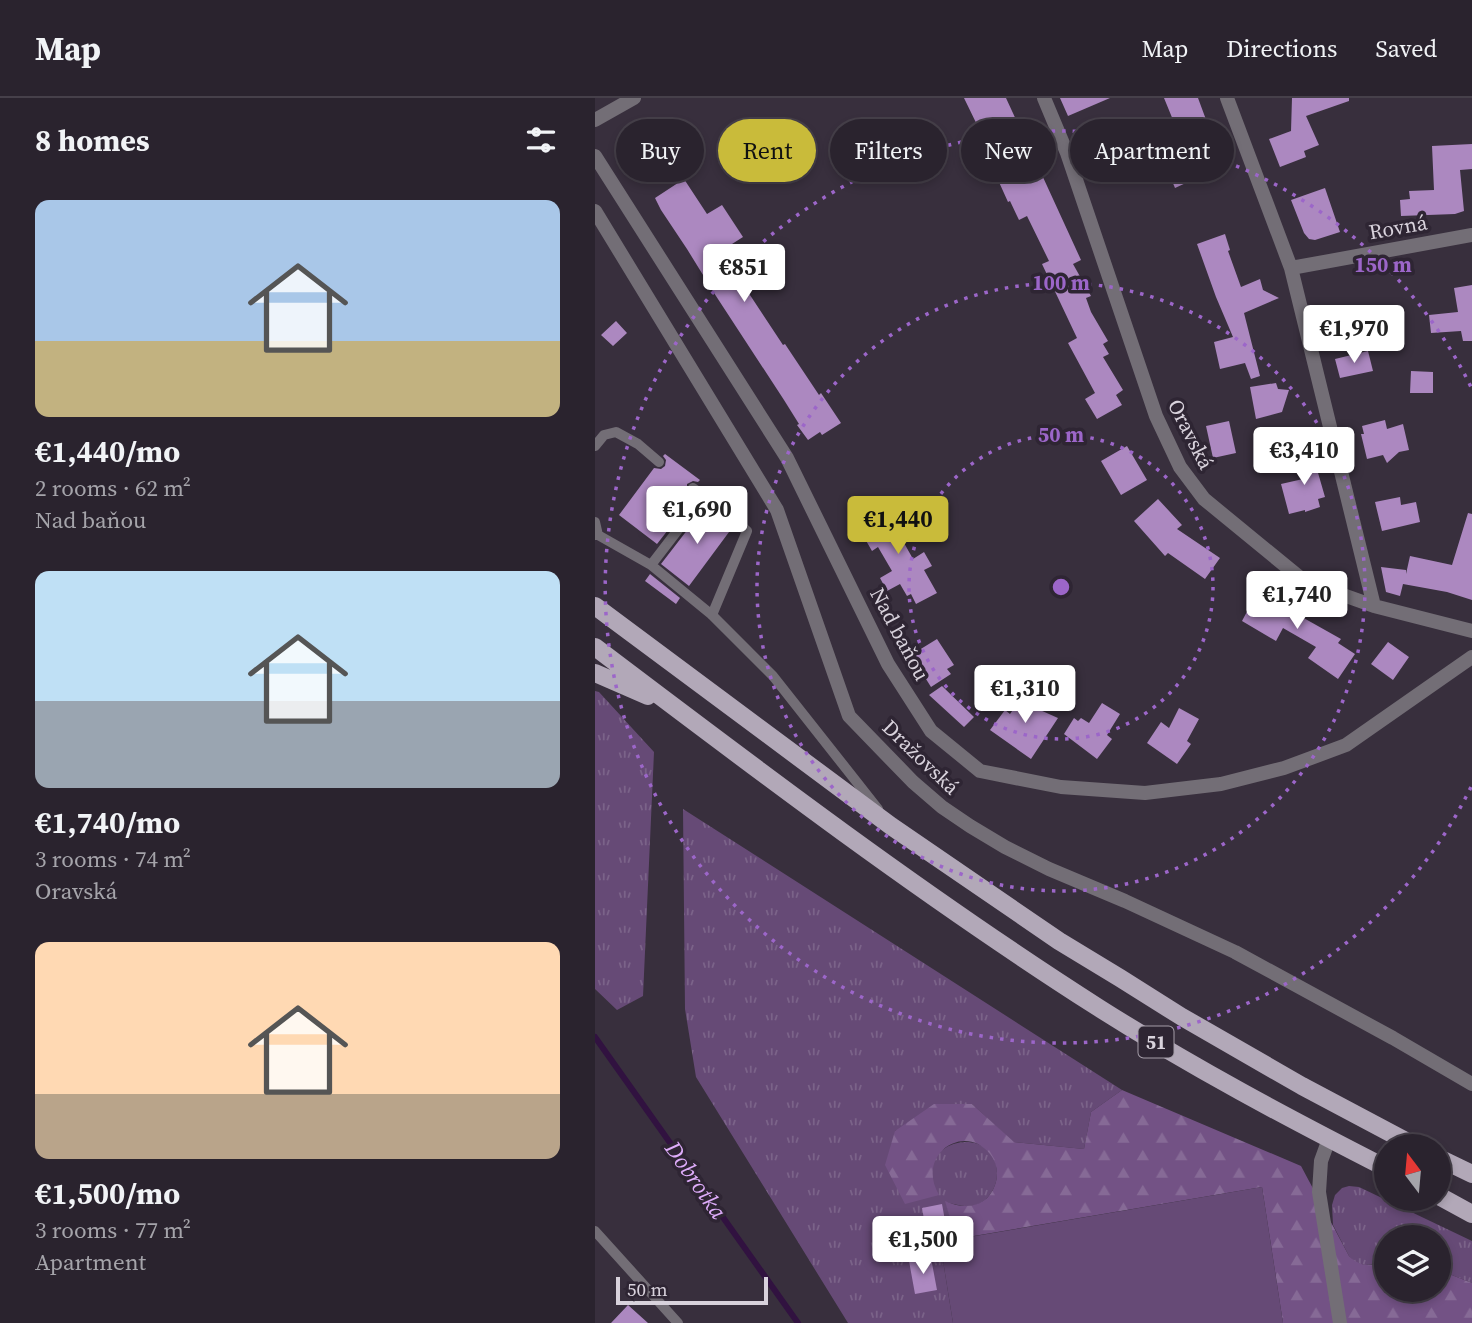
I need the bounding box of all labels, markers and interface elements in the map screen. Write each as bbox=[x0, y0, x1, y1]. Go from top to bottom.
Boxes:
text: Map bbox=[35, 26, 101, 71]
text: Map bbox=[1141, 32, 1188, 65]
text: Directions bbox=[1226, 32, 1337, 65]
text: Saved bbox=[1375, 32, 1437, 65]
chip: Buy bbox=[616, 119, 704, 182]
chip: Rent bbox=[718, 119, 816, 182]
chip: Filters bbox=[830, 119, 947, 182]
chip: New bbox=[961, 119, 1056, 182]
chip: Apartment bbox=[1070, 119, 1234, 182]
text: 8 homes bbox=[35, 120, 150, 161]
icon: filters bbox=[522, 121, 560, 159]
street label: Rovná bbox=[1366, 208, 1430, 246]
pin: €851 bbox=[703, 244, 785, 304]
icon: home bbox=[235, 245, 361, 371]
text: 150 m bbox=[1354, 250, 1412, 279]
text: €851 bbox=[719, 251, 769, 283]
text: 100 m bbox=[1032, 268, 1090, 297]
pin: €1,970 bbox=[1297, 306, 1411, 365]
text: €1,970 bbox=[1319, 312, 1389, 344]
street label: Oravská bbox=[1161, 394, 1221, 474]
text: 50 m bbox=[1038, 420, 1084, 449]
pin: €3,410 bbox=[1247, 428, 1361, 487]
text: €1,440/mo bbox=[35, 431, 180, 472]
text: €3,410 bbox=[1269, 434, 1339, 466]
text: 2 rooms · 62 m² bbox=[35, 472, 191, 504]
pin: €1,690 bbox=[640, 486, 754, 546]
text: €1,690 bbox=[662, 493, 732, 525]
pin: €1,440 bbox=[841, 496, 955, 556]
text: €1,440 bbox=[863, 503, 933, 535]
text: Nad baňou bbox=[35, 504, 146, 536]
pin: €1,740 bbox=[1240, 572, 1354, 631]
centre of rings bbox=[1049, 575, 1073, 599]
text: €1,740 bbox=[1262, 578, 1332, 610]
street label: Nad baňou bbox=[863, 582, 937, 686]
icon: home bbox=[235, 616, 361, 742]
pin: €1,310 bbox=[968, 666, 1082, 725]
text: €1,310 bbox=[990, 672, 1060, 704]
street label: Dražovská bbox=[876, 713, 966, 801]
text: €1,740/mo bbox=[35, 802, 180, 843]
text: 3 rooms · 74 m² bbox=[35, 843, 191, 875]
text: Oravská bbox=[35, 875, 117, 907]
icon: home bbox=[235, 987, 361, 1113]
road number: 51 bbox=[1139, 1026, 1173, 1058]
water label: Dobrotka bbox=[657, 1134, 735, 1225]
north arrow bbox=[1374, 1134, 1451, 1211]
map controls bbox=[1374, 1134, 1451, 1302]
text: €1,500/mo bbox=[35, 1173, 180, 1214]
text: 3 rooms · 77 m² bbox=[35, 1214, 191, 1246]
pin: €1,500 bbox=[866, 1216, 980, 1276]
text: €1,500 bbox=[888, 1223, 958, 1255]
button: layers bbox=[1374, 1225, 1451, 1302]
text: Apartment bbox=[35, 1246, 146, 1278]
scale bar bbox=[616, 1274, 768, 1306]
text: 50 m bbox=[627, 1276, 668, 1302]

